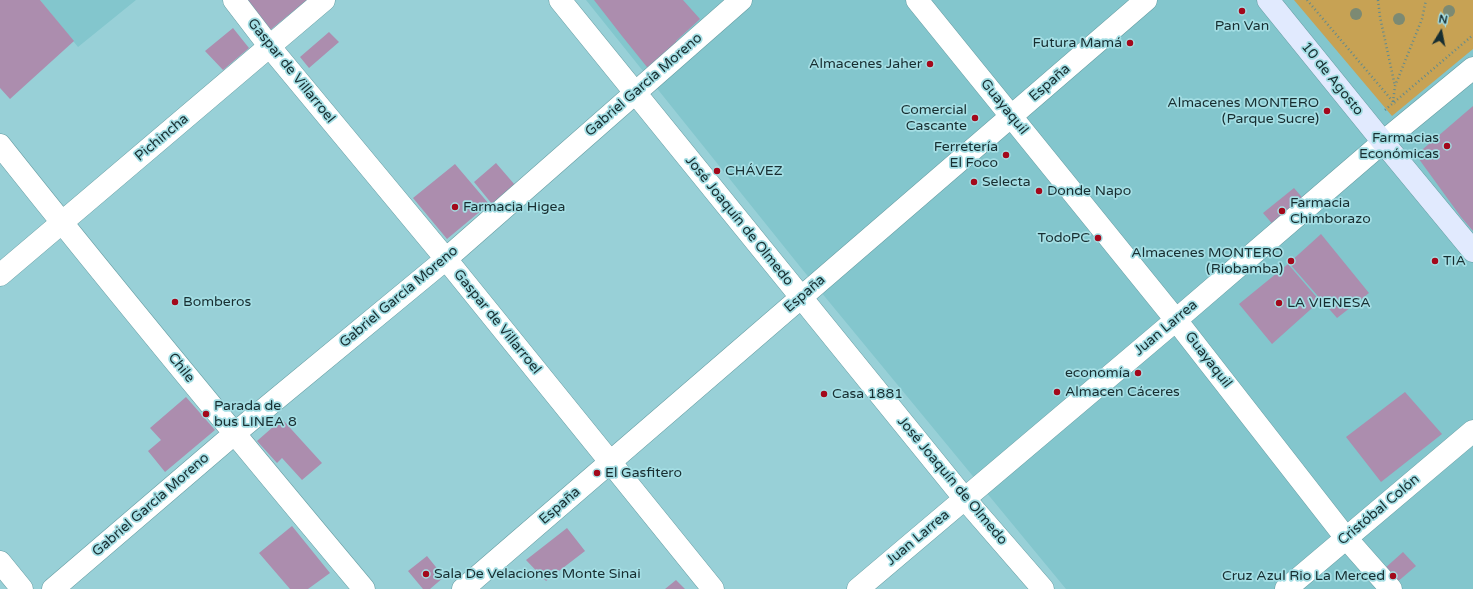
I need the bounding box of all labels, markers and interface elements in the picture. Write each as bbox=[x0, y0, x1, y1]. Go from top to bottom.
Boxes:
marker: Pan Van bbox=[1237, 6, 1247, 16]
north arrow bbox=[1421, 12, 1461, 52]
text: N bbox=[1438, 13, 1449, 27]
street label: Gaspar de Villarroel bbox=[244, 15, 338, 127]
place label: Pan Van bbox=[1215, 18, 1269, 34]
street label: Gabriel García Moreno bbox=[582, 30, 706, 140]
place label: Futura Mamá bbox=[1033, 35, 1122, 51]
marker: Futura Mamá bbox=[1125, 38, 1135, 48]
street label: 10 de Agosto bbox=[1297, 39, 1367, 119]
place label: Almacenes Jaher bbox=[809, 56, 922, 72]
marker: Almacenes Jaher bbox=[925, 59, 935, 69]
street label: España bbox=[1026, 61, 1074, 105]
street label: Guayaquil bbox=[977, 76, 1031, 138]
place label: Almacenes MONTERO (Parque Sucre) bbox=[1167, 95, 1319, 128]
place label: Comercial Cascante bbox=[901, 102, 967, 134]
marker: Almacenes MONTERO (Parque Sucre) bbox=[1322, 106, 1332, 116]
street label: Pichincha bbox=[132, 111, 192, 165]
marker: Comercial Cascante bbox=[970, 113, 980, 123]
place label: Farmacias Económicas bbox=[1359, 130, 1439, 162]
place label: Ferretería El Foco bbox=[934, 139, 998, 172]
marker: Farmacias Económicas bbox=[1442, 141, 1452, 151]
marker: Ferretería El Foco bbox=[1001, 150, 1011, 160]
street label: José Joaquín de Olmedo bbox=[681, 153, 797, 289]
place label: CHÁVEZ bbox=[725, 163, 783, 179]
marker: CHÁVEZ bbox=[712, 166, 722, 176]
place label: Selecta bbox=[982, 174, 1031, 190]
marker: Selecta bbox=[969, 177, 979, 187]
place label: Donde Napo bbox=[1047, 183, 1131, 199]
marker: Donde Napo bbox=[1034, 186, 1044, 196]
place label: Farmacia Chimborazo bbox=[1290, 195, 1371, 228]
place label: Farmacia Higea bbox=[463, 199, 565, 215]
marker: Farmacia Higea bbox=[450, 202, 460, 212]
marker: Farmacia Chimborazo bbox=[1277, 206, 1287, 216]
place label: TodoPC bbox=[1038, 230, 1090, 246]
marker: TodoPC bbox=[1093, 233, 1103, 243]
street label: Gabriel García Moreno bbox=[336, 243, 462, 351]
place label: Almacenes MONTERO (Riobamba) bbox=[1131, 245, 1283, 278]
place label: TIA bbox=[1443, 253, 1466, 269]
marker: Almacenes MONTERO (Riobamba) bbox=[1286, 256, 1296, 266]
marker: TIA bbox=[1430, 256, 1440, 266]
street label: Gaspar de Villarroel bbox=[450, 266, 544, 378]
street label: España bbox=[781, 272, 829, 316]
place label: Bomberos bbox=[183, 294, 251, 310]
place label: LA VIENESA bbox=[1287, 295, 1371, 311]
marker: Bomberos bbox=[170, 297, 180, 307]
street label: Juan Larrea bbox=[1131, 297, 1201, 359]
marker: LA VIENESA bbox=[1274, 298, 1284, 308]
street label: Guayaquil bbox=[1181, 329, 1235, 391]
street label: Chile bbox=[164, 350, 198, 386]
place label: economía bbox=[1065, 365, 1130, 381]
marker: economía bbox=[1133, 368, 1143, 378]
place label: Almacen Cáceres bbox=[1065, 384, 1180, 400]
place label: Casa 1881 bbox=[832, 386, 903, 402]
marker: Almacen Cáceres bbox=[1052, 387, 1062, 397]
marker: Casa 1881 bbox=[819, 389, 829, 399]
place label: Parada de bus LINEA 8 bbox=[214, 398, 297, 430]
marker: Parada de bus LINEA 8 bbox=[201, 409, 211, 419]
street label: José Joaquín de Olmedo bbox=[893, 413, 1011, 549]
street label: Gabriel García Moreno bbox=[89, 450, 213, 560]
place label: El Gasfitero bbox=[605, 465, 682, 481]
marker: El Gasfitero bbox=[592, 468, 602, 478]
street label: Cristóbal Colón bbox=[1335, 471, 1423, 549]
street label: España bbox=[536, 484, 584, 528]
street label: Juan Larrea bbox=[883, 507, 953, 569]
place label: Sala De Velaciones Monte Sinai bbox=[434, 566, 641, 582]
place label: Cruz Azul Rio La Merced bbox=[1222, 568, 1385, 584]
marker: Sala De Velaciones Monte Sinai bbox=[421, 569, 431, 579]
marker: Cruz Azul Rio La Merced bbox=[1388, 571, 1398, 581]

